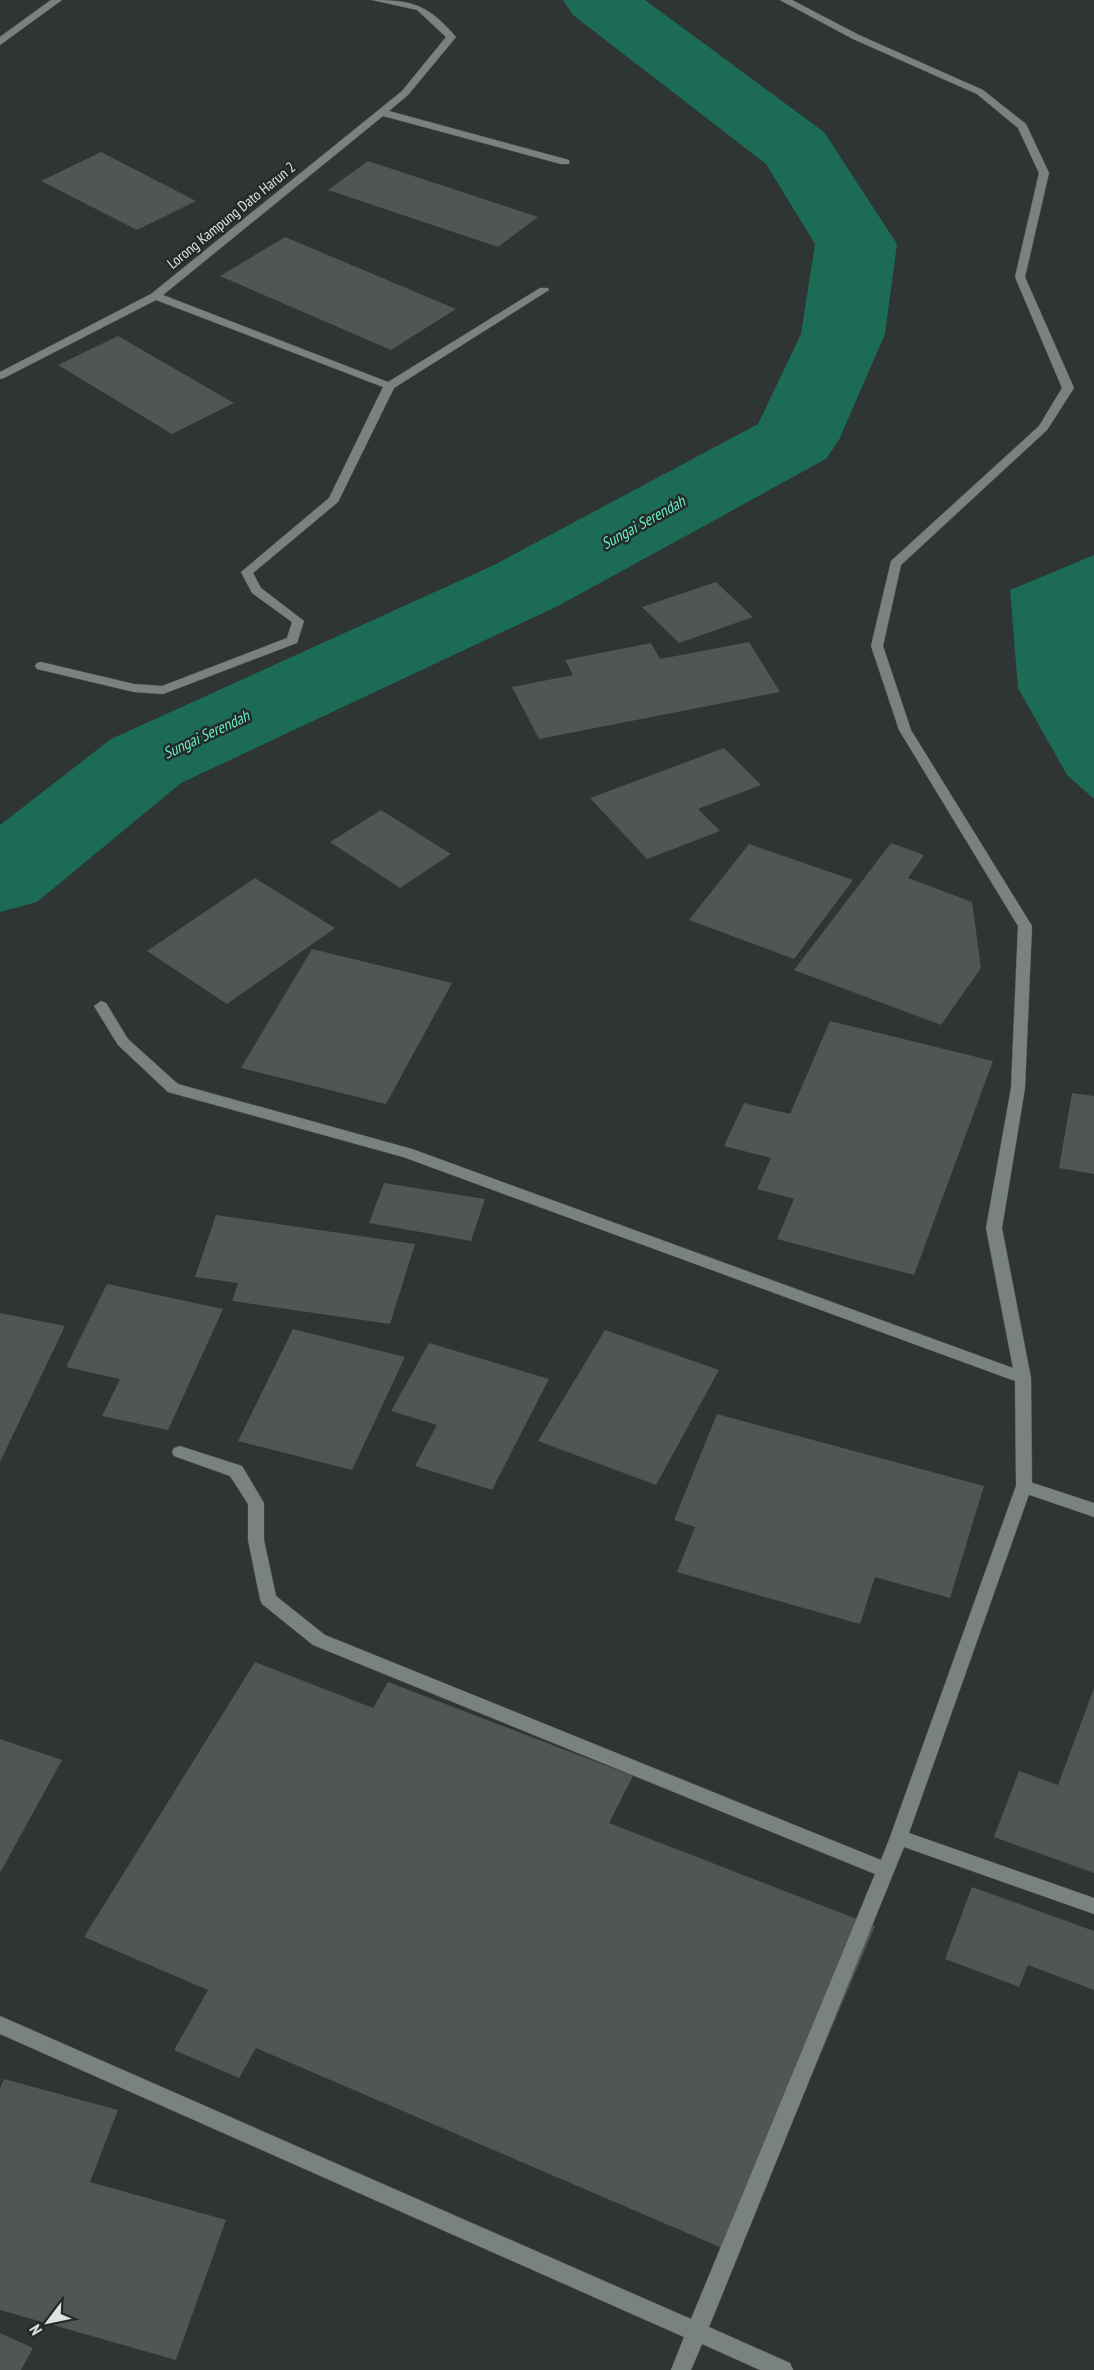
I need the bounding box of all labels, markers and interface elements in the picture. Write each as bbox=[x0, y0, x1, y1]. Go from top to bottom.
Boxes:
street label: Lorong Kampung Dato Harun 2 bbox=[163, 157, 299, 273]
water label: Sungai Serendah bbox=[598, 490, 689, 553]
water label: Sungai Serendah bbox=[160, 705, 253, 763]
north arrow bbox=[18, 2292, 78, 2352]
text: N bbox=[25, 2321, 46, 2339]

